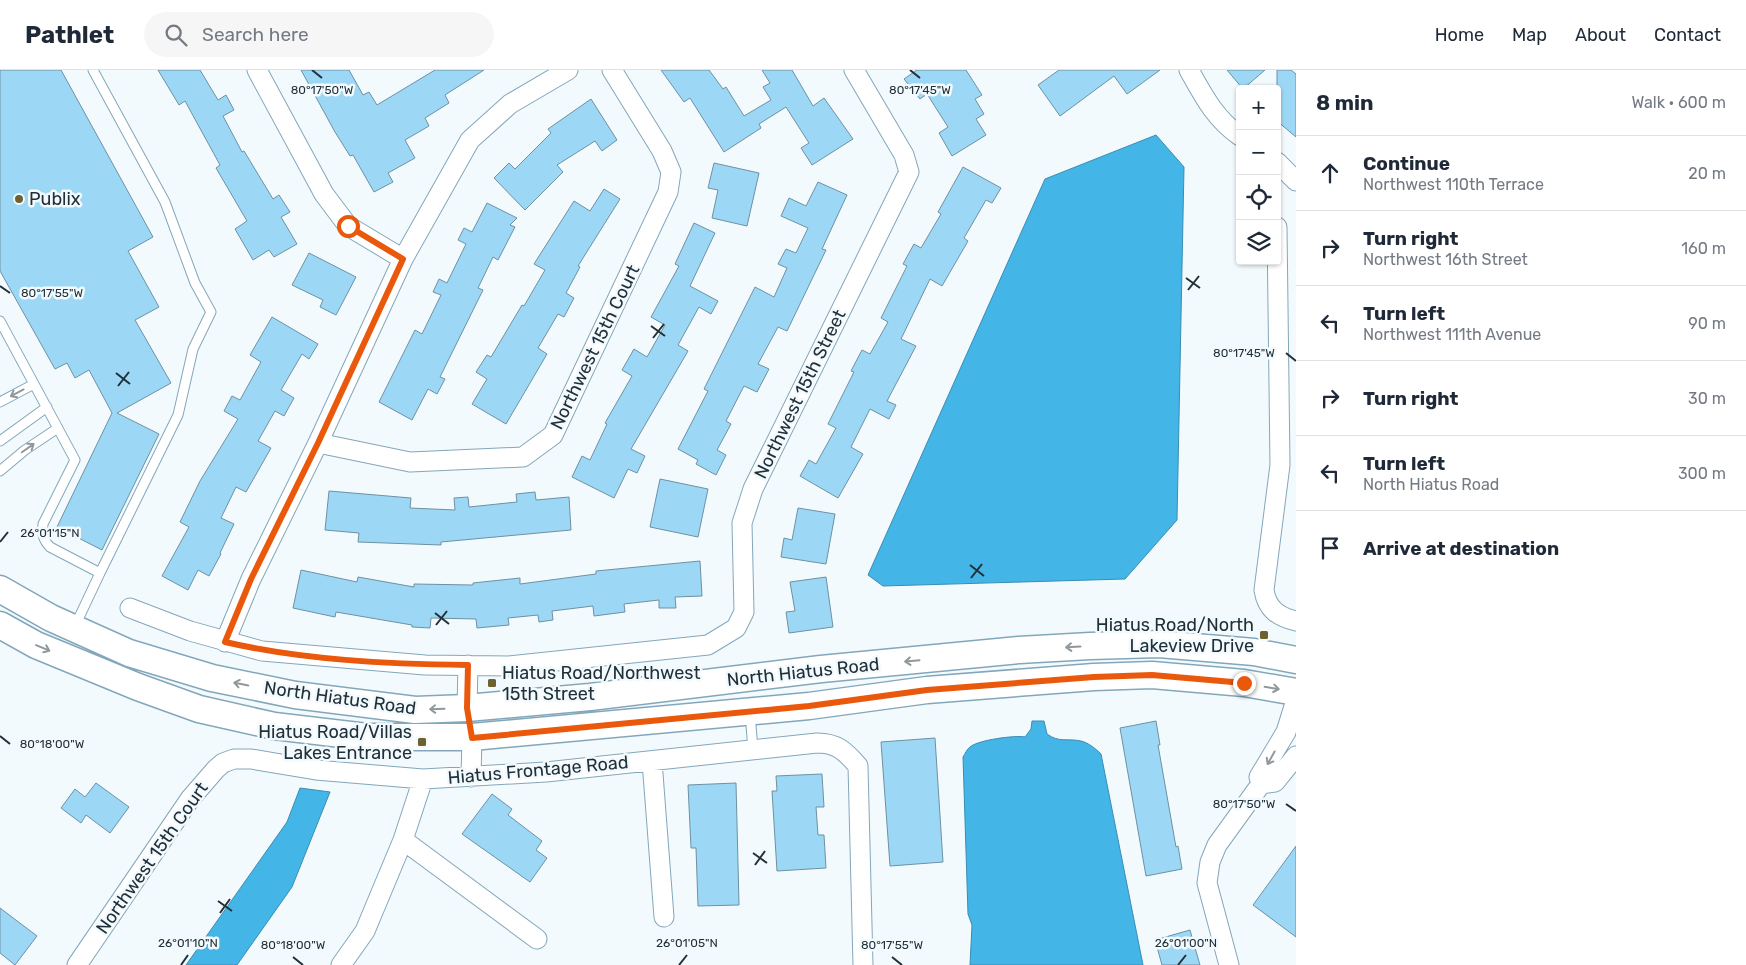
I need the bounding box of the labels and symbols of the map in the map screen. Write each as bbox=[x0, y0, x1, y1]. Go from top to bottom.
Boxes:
text: 80°17'50"W bbox=[291, 83, 354, 97]
text: 80°17'45"W bbox=[889, 83, 951, 97]
place label: Publix bbox=[29, 188, 81, 210]
marker: Publix bbox=[13, 193, 25, 205]
route start bbox=[337, 215, 360, 238]
street label: Northwest 15th Court bbox=[546, 261, 644, 433]
text: 80°17'55"W bbox=[21, 286, 83, 300]
street label: Northwest 15th Street bbox=[749, 306, 851, 482]
text: 80°17'45"W bbox=[1213, 346, 1275, 360]
one-way arrow bbox=[10, 388, 25, 398]
one-way arrow bbox=[21, 443, 35, 453]
text: 26°01'15"N bbox=[20, 526, 80, 540]
place label: Hiatus Road/North Lakeview Drive bbox=[1096, 614, 1254, 657]
marker: Hiatus Road/North Lakeview Drive bbox=[1258, 629, 1270, 641]
one-way arrow bbox=[1066, 642, 1082, 651]
one-way arrow bbox=[35, 644, 50, 653]
street label: North Hiatus Road bbox=[726, 653, 880, 691]
one-way arrow bbox=[904, 656, 920, 665]
place label: Hiatus Road/Northwest 15th Street bbox=[502, 662, 701, 705]
route end bbox=[1233, 672, 1256, 695]
street label: North Hiatus Road bbox=[263, 676, 417, 720]
marker: Hiatus Road/Northwest 15th Street bbox=[486, 677, 498, 689]
one-way arrow bbox=[234, 678, 250, 688]
one-way arrow bbox=[1264, 683, 1280, 693]
one-way arrow bbox=[429, 704, 445, 713]
place label: Hiatus Road/Villas Lakes Entrance bbox=[258, 721, 412, 764]
marker: Hiatus Road/Villas Lakes Entrance bbox=[416, 736, 428, 748]
text: 80°18'00"W bbox=[20, 737, 85, 751]
street label: Hiatus Frontage Road bbox=[447, 751, 629, 789]
one-way arrow bbox=[1266, 751, 1276, 766]
street label: Northwest 15th Court bbox=[91, 778, 213, 938]
text: 80°17'50"W bbox=[1213, 797, 1276, 811]
text: 26°01'10"N bbox=[158, 936, 218, 950]
text: 26°01'05"N bbox=[656, 936, 718, 950]
text: 26°01'00"N bbox=[1155, 936, 1217, 950]
text: 80°18'00"W bbox=[261, 938, 326, 952]
text: 80°17'55"W bbox=[861, 938, 923, 952]

